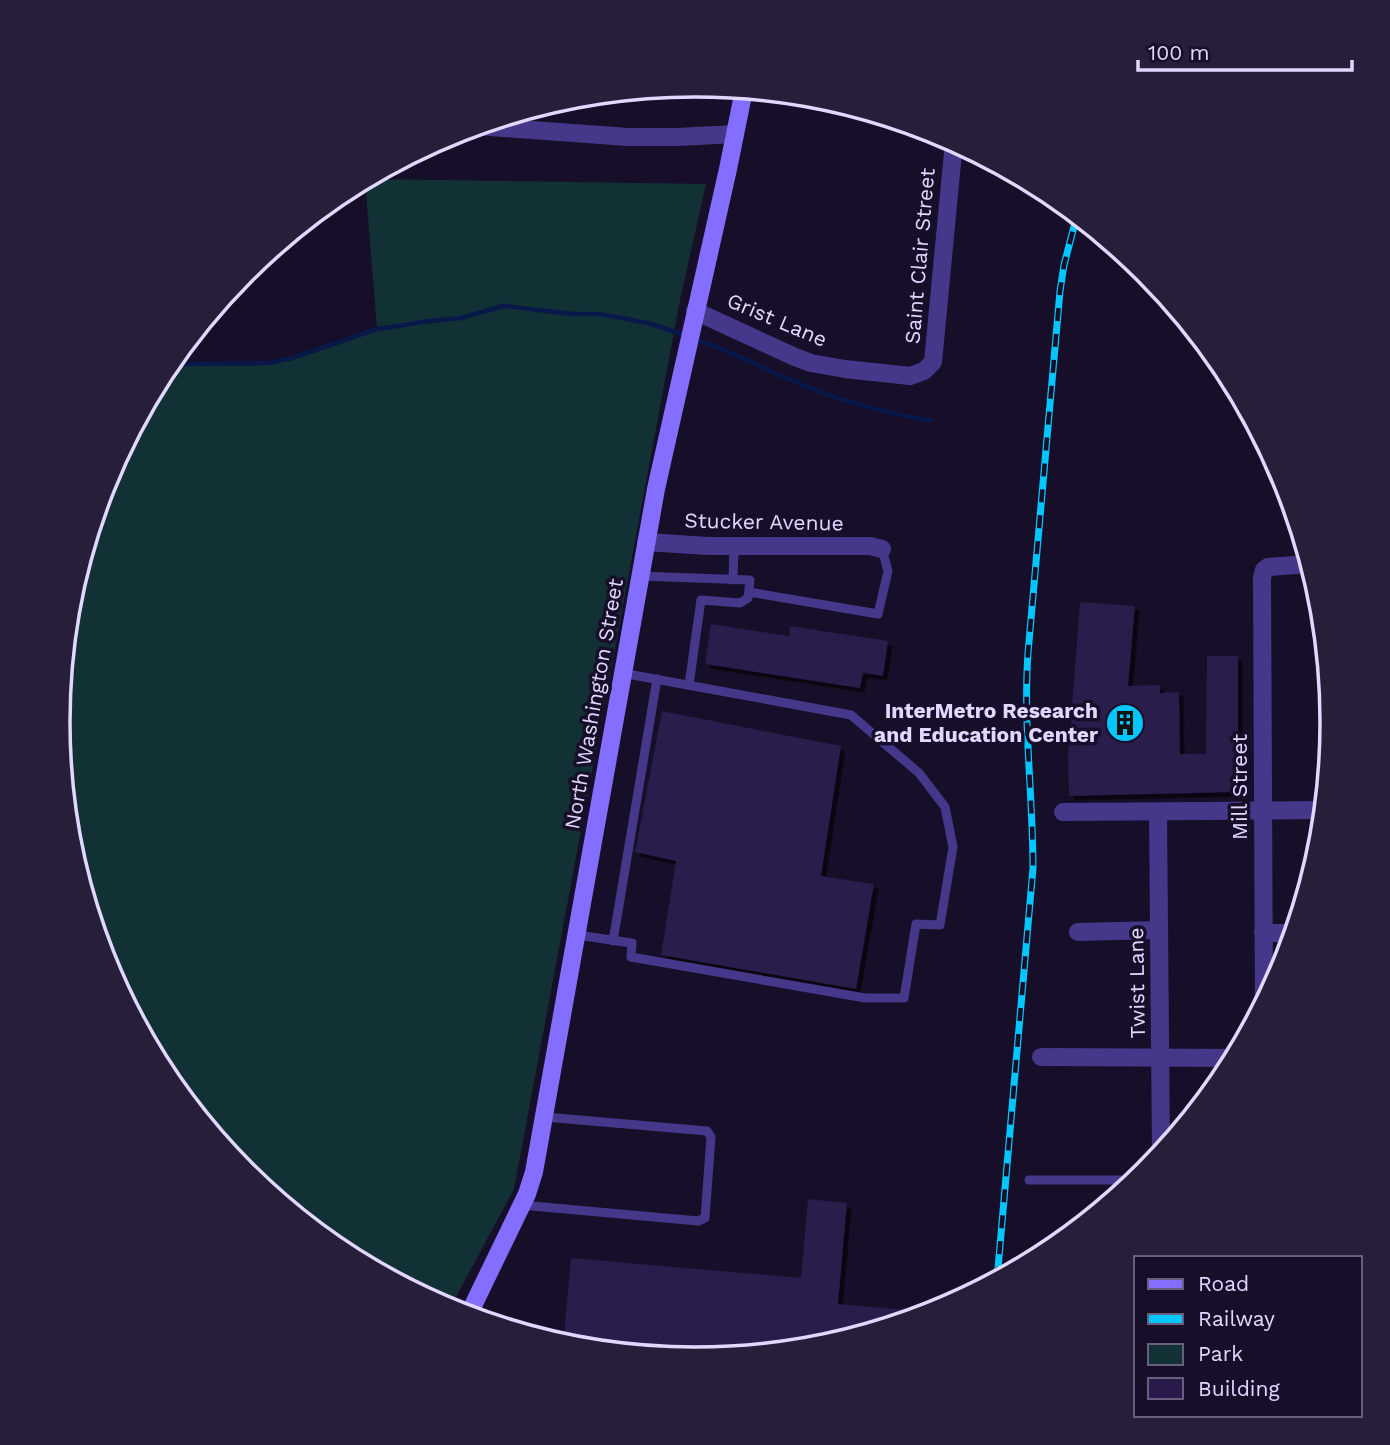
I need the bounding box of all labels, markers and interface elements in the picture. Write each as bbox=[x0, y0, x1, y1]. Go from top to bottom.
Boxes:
scale bar bbox=[1138, 28, 1352, 72]
text: 100 m bbox=[1148, 40, 1210, 65]
street label: Saint Clair Street bbox=[899, 167, 940, 345]
street label: Grist Lane bbox=[724, 287, 831, 352]
street label: Stucker Avenue bbox=[684, 508, 844, 535]
street label: North Washington Street bbox=[559, 576, 628, 831]
place label: InterMetro Research and Education Center bbox=[874, 698, 1098, 747]
building icon: InterMetro Research and Education Center bbox=[1104, 702, 1146, 744]
street label: Mill Street bbox=[1227, 734, 1252, 840]
street label: Twist Lane bbox=[1123, 927, 1150, 1039]
legend bbox=[1134, 1256, 1362, 1417]
text: Road bbox=[1198, 1271, 1249, 1296]
text: Railway bbox=[1198, 1306, 1275, 1331]
text: Park bbox=[1198, 1341, 1243, 1366]
text: Building bbox=[1198, 1376, 1280, 1401]

